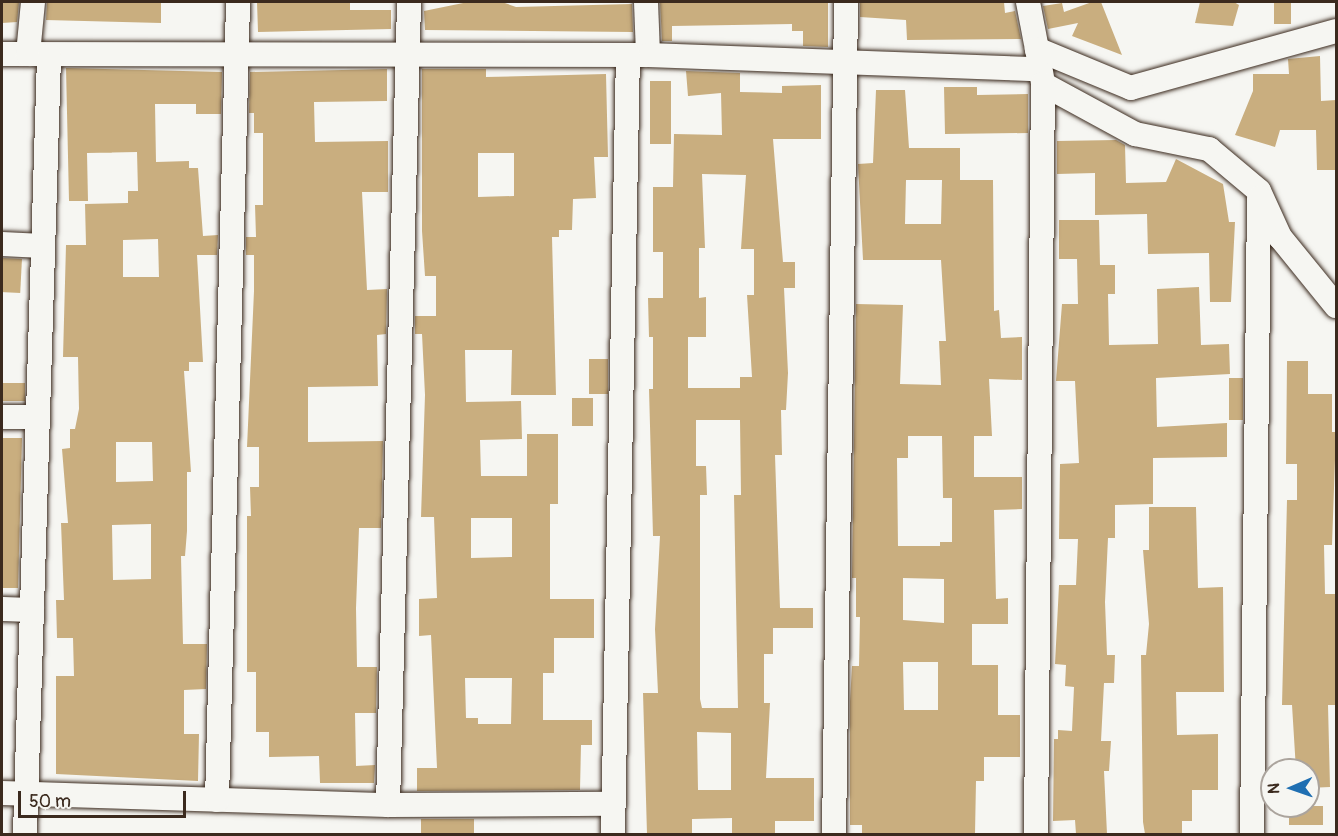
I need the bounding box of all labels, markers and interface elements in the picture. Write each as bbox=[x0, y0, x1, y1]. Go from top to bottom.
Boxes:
north arrow bbox=[1260, 758, 1320, 818]
scale bar bbox=[21, 779, 189, 817]
text: N bbox=[1264, 783, 1284, 794]
text: 50 m bbox=[29, 790, 71, 813]

